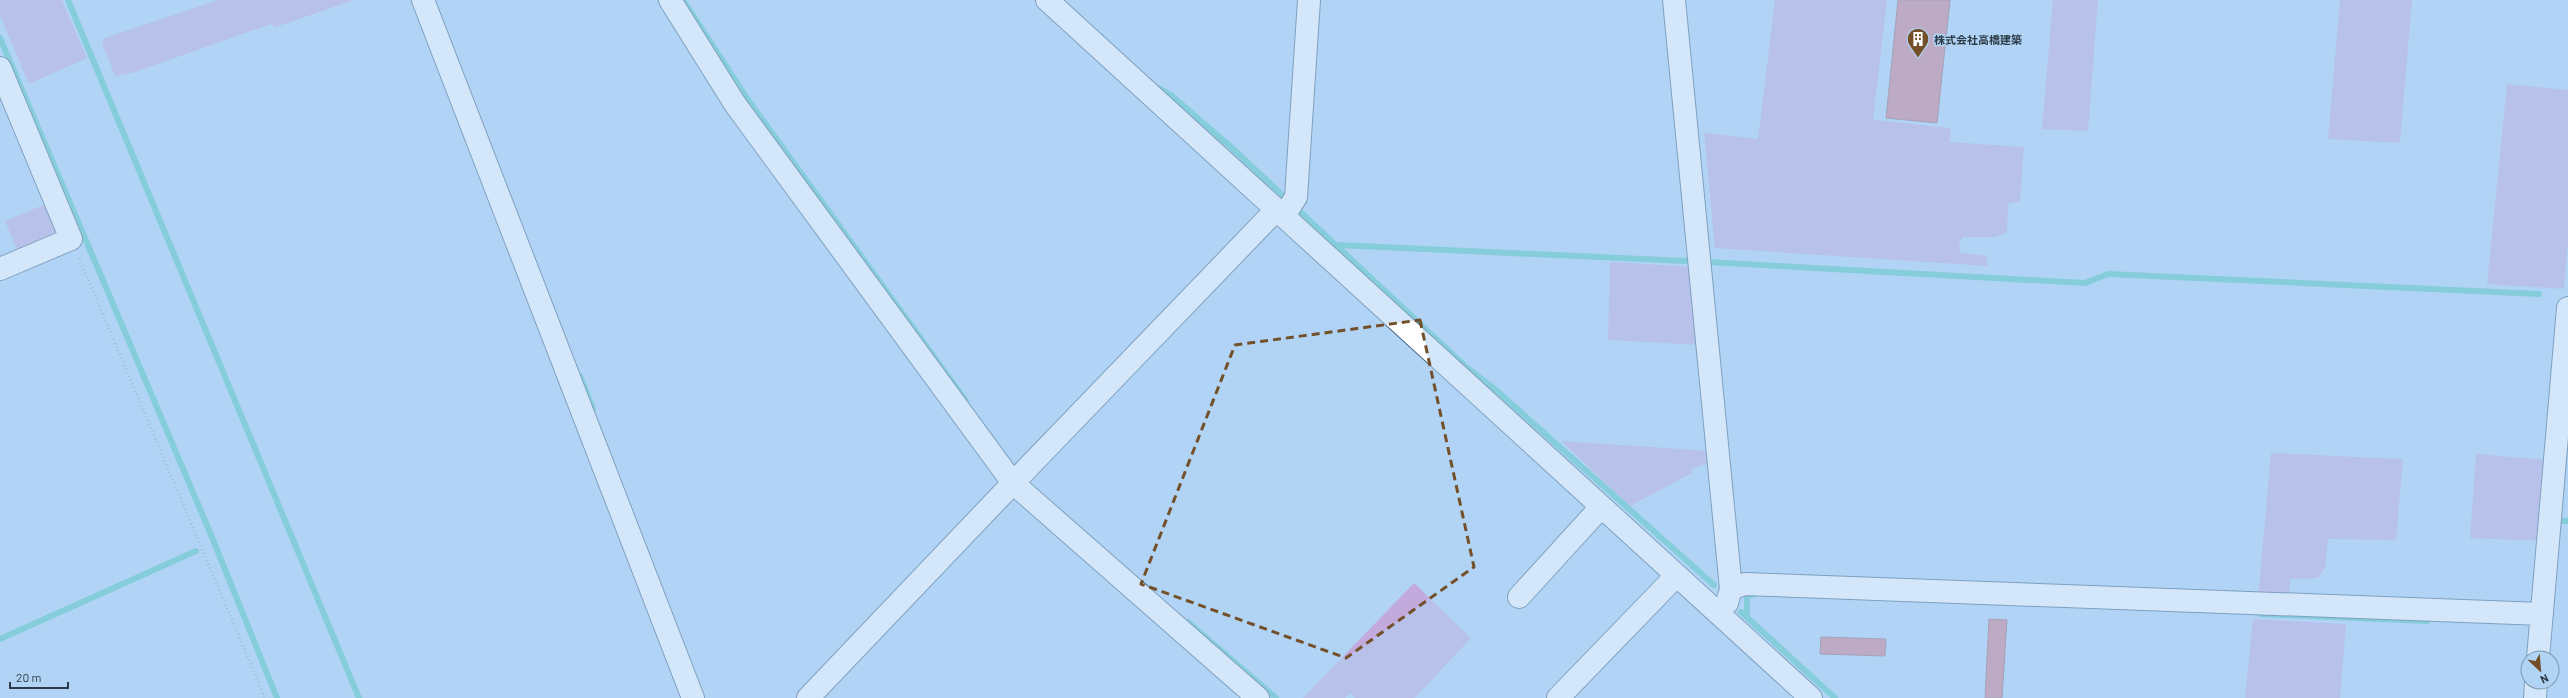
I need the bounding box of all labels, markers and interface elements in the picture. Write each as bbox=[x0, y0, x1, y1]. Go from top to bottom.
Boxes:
building icon: 株式会社高橋建築 bbox=[1905, 26, 1931, 59]
place label: 株式会社高橋建築 bbox=[1934, 33, 2022, 46]
north arrow bbox=[2520, 650, 2560, 690]
scale bar bbox=[10, 664, 68, 690]
text: 20 m bbox=[16, 670, 42, 684]
text: N bbox=[2538, 672, 2551, 687]

